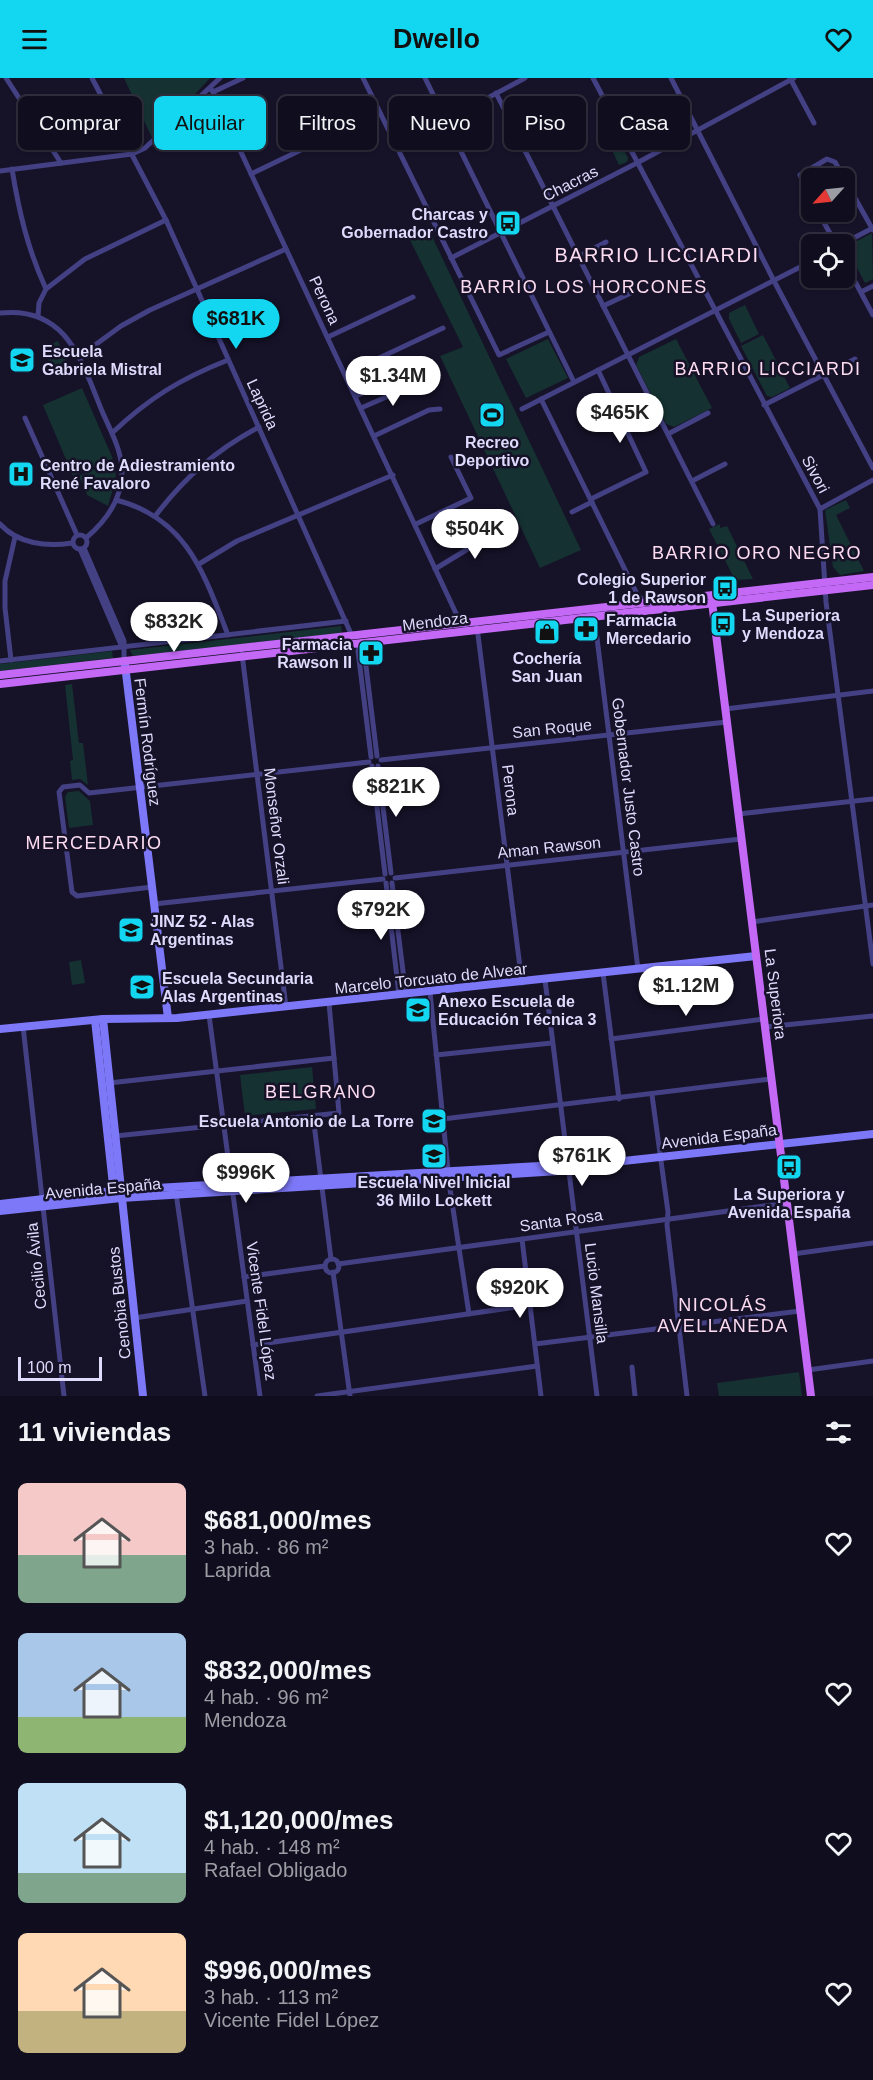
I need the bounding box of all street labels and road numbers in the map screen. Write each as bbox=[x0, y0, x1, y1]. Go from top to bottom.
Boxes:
street label: Chacras bbox=[540, 162, 601, 205]
street label: Perona bbox=[306, 273, 343, 327]
street label: Laprida bbox=[244, 376, 282, 432]
street label: Sivori bbox=[799, 453, 832, 496]
street label: Mendoza bbox=[401, 609, 469, 634]
street label: Fermín Rodríguez bbox=[131, 677, 164, 807]
street label: Gobernador Justo Castro bbox=[609, 697, 648, 877]
street label: San Roque bbox=[511, 716, 593, 741]
street label: Perona bbox=[499, 763, 522, 817]
street label: Monseñor Orzali bbox=[261, 767, 292, 885]
street label: Aman Rawson bbox=[496, 834, 602, 861]
street label: La Superiora bbox=[761, 948, 790, 1041]
street label: Marcelo Torcuato de Alvear bbox=[334, 960, 529, 997]
street label: Avenida España bbox=[660, 1121, 778, 1152]
street label: Avenida España bbox=[44, 1175, 162, 1202]
street label: Santa Rosa bbox=[518, 1206, 604, 1235]
street label: Cecilio Ávila bbox=[22, 1222, 50, 1310]
street label: Vicente Fidel López bbox=[243, 1240, 280, 1382]
street label: Lucio Mansilla bbox=[582, 1242, 611, 1345]
street label: Cenobia Bustos bbox=[105, 1246, 134, 1360]

